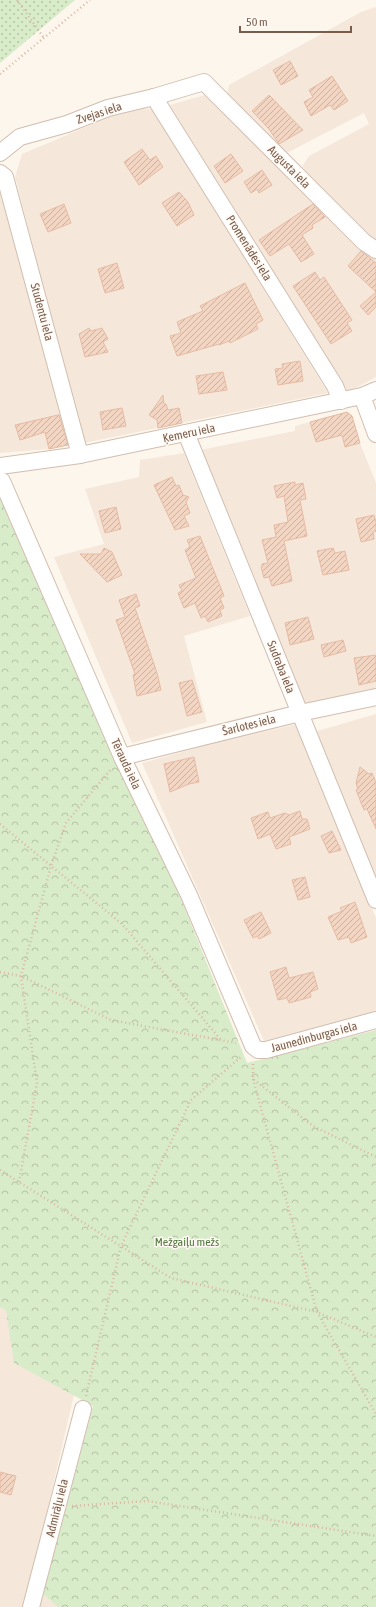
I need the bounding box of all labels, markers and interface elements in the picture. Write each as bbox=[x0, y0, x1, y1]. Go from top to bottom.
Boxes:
scale bar bbox=[240, 8, 351, 34]
text: 50 m bbox=[246, 15, 268, 29]
street label: Zvejas iela bbox=[75, 99, 123, 127]
street label: Augusta iela bbox=[265, 143, 313, 191]
street label: Promenādes iela bbox=[223, 213, 275, 283]
street label: Studentu iela bbox=[28, 282, 56, 342]
street label: Ķemeru iela bbox=[162, 421, 216, 445]
street label: Sudraba iela bbox=[264, 639, 298, 695]
street label: Šarlotes iela bbox=[221, 712, 277, 738]
street label: Tērauda iela bbox=[108, 736, 144, 792]
street label: Jaunedinburgas iela bbox=[269, 1019, 359, 1055]
park label: Mežgaiļu mežs bbox=[155, 1235, 219, 1249]
street label: Admirāļu iela bbox=[43, 1477, 71, 1539]

